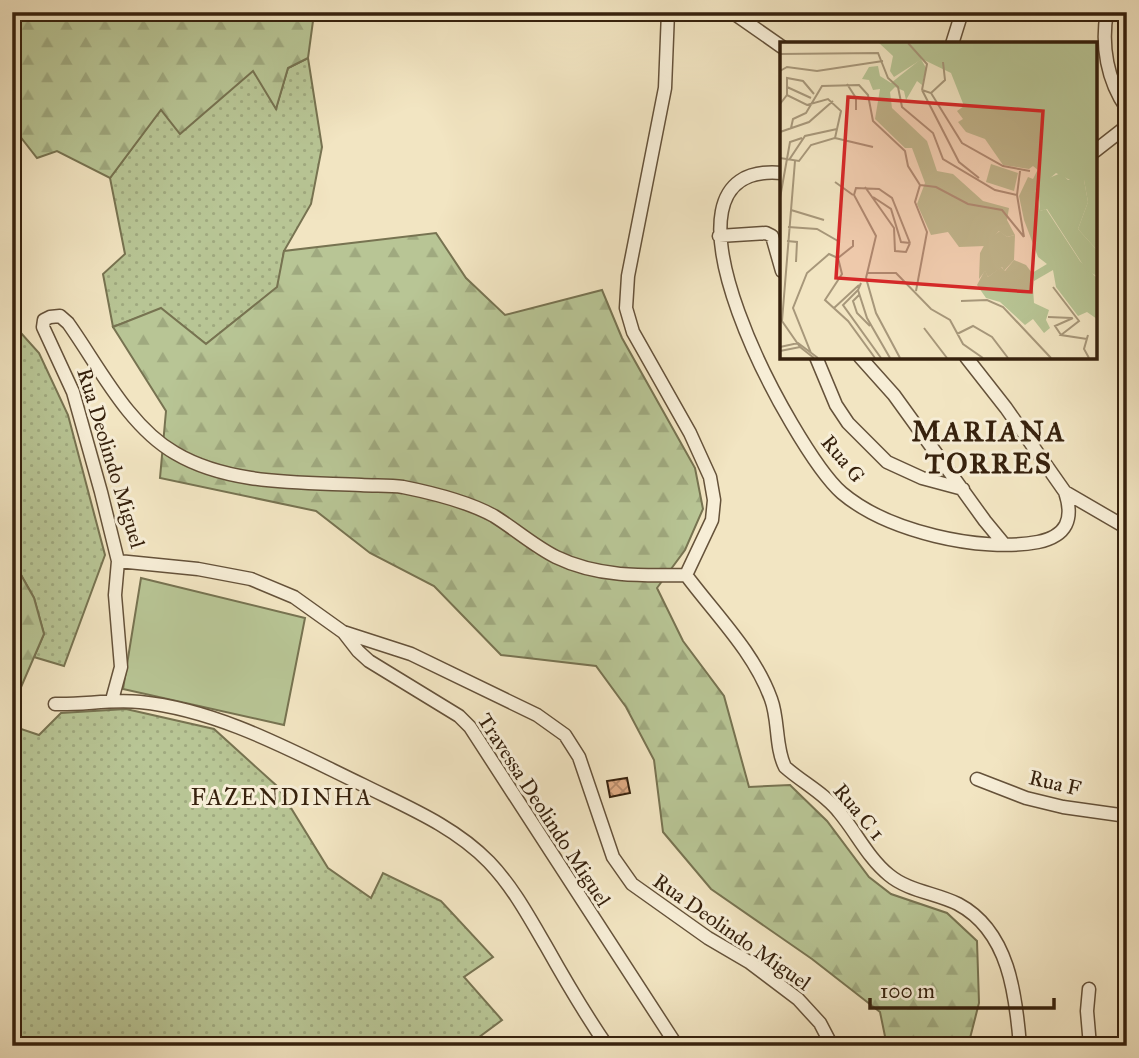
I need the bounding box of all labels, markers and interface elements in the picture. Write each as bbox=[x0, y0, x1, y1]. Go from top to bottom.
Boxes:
inset map bbox=[780, 42, 1097, 359]
street label: Rua Deolindo Miguel bbox=[71, 365, 151, 551]
district label: MARIANA TORRES bbox=[912, 414, 1066, 481]
street label: Rua G bbox=[816, 430, 870, 488]
street label: Travessa Deolindo Miguel bbox=[472, 708, 616, 912]
street label: Rua F bbox=[1026, 764, 1084, 802]
street label: Rua C 1 bbox=[828, 778, 890, 846]
district label: FAZENDINHA bbox=[191, 783, 373, 811]
street label: Rua Deolindo Miguel bbox=[648, 868, 816, 996]
scale bar bbox=[870, 967, 1053, 1011]
text: 100 m bbox=[880, 978, 935, 1004]

